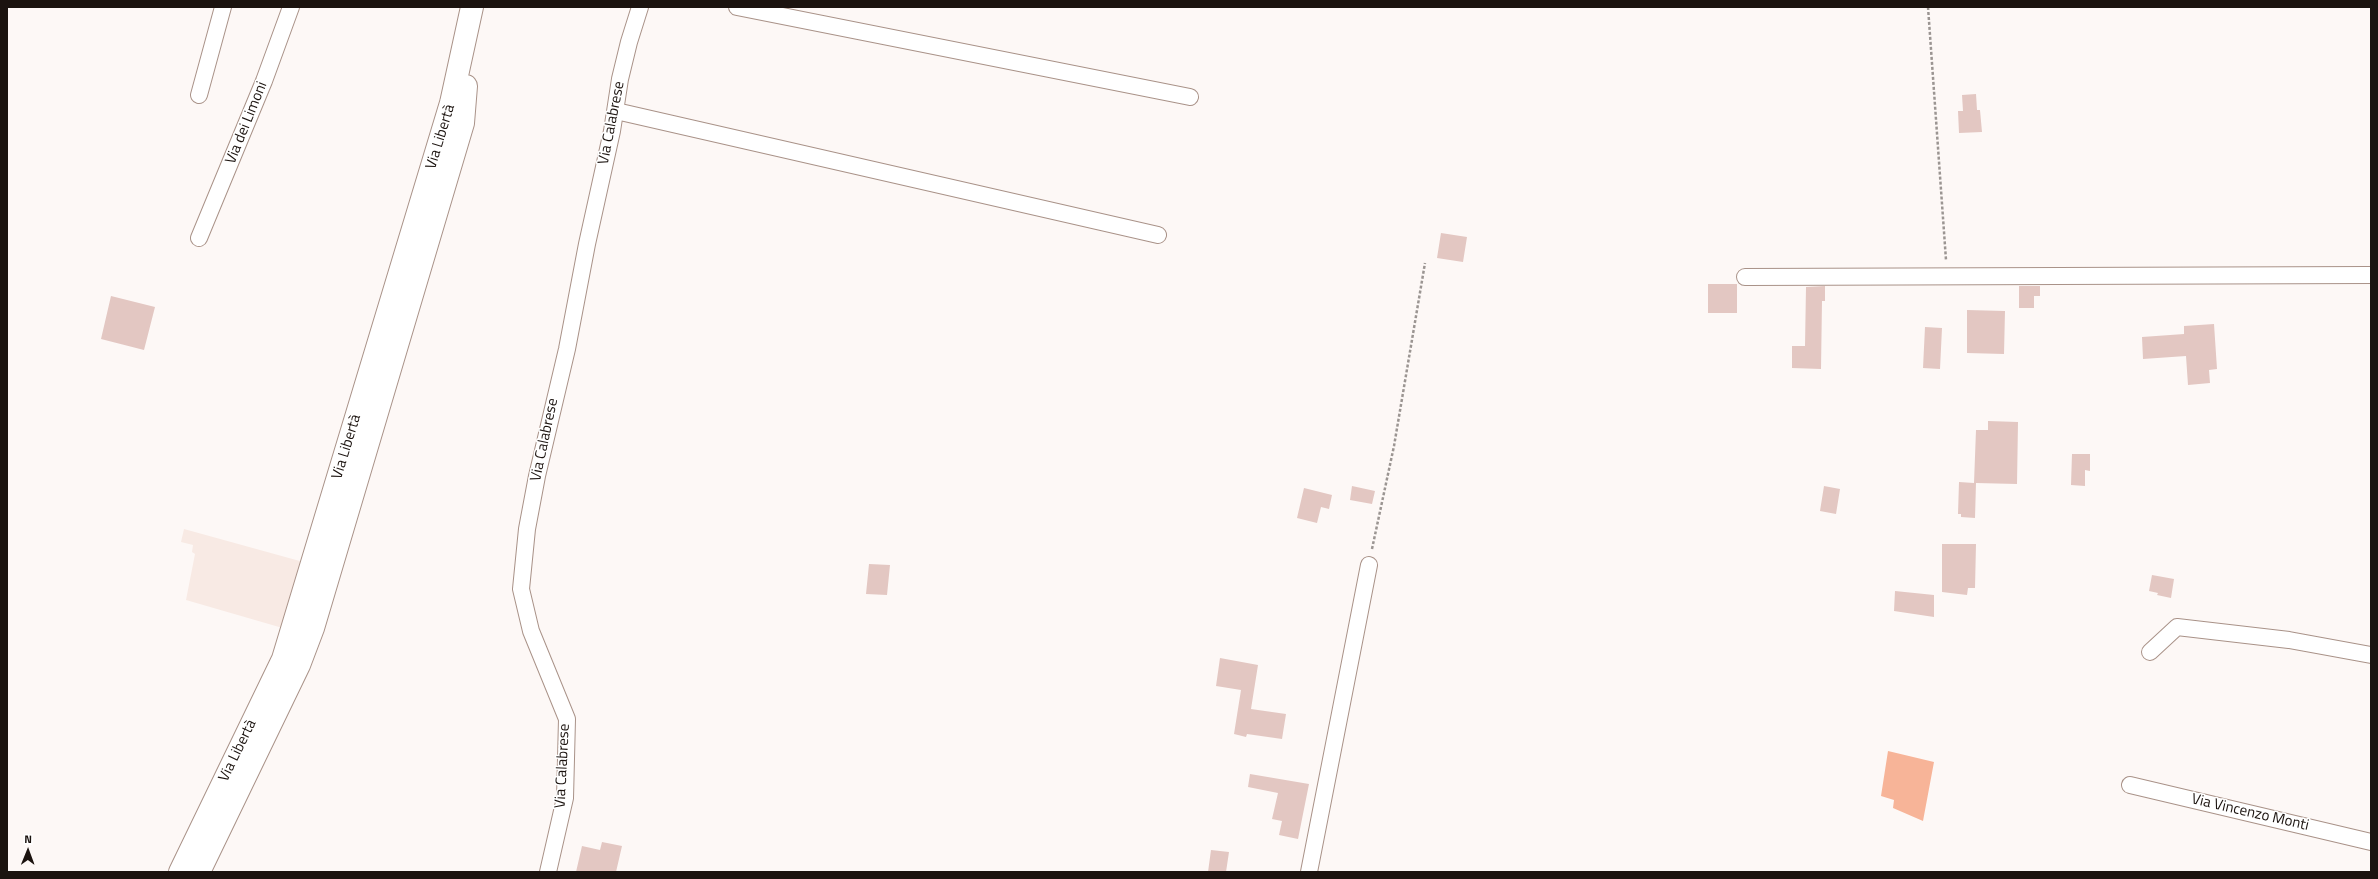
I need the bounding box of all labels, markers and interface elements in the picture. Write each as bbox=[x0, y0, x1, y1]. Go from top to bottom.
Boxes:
street label: Via dei Limoni bbox=[222, 79, 272, 167]
street label: Via Calabrese bbox=[595, 80, 629, 166]
street label: Via Libertà bbox=[423, 102, 459, 172]
street label: Via Calabrese bbox=[527, 397, 563, 483]
street label: Via Libertà bbox=[329, 412, 365, 482]
street label: Via Libertà bbox=[215, 717, 261, 785]
street label: Via Calabrese bbox=[552, 723, 574, 809]
street label: Via Vincenzo Monti bbox=[2190, 791, 2310, 835]
north arrow bbox=[8, 831, 48, 871]
text: N bbox=[24, 831, 32, 847]

